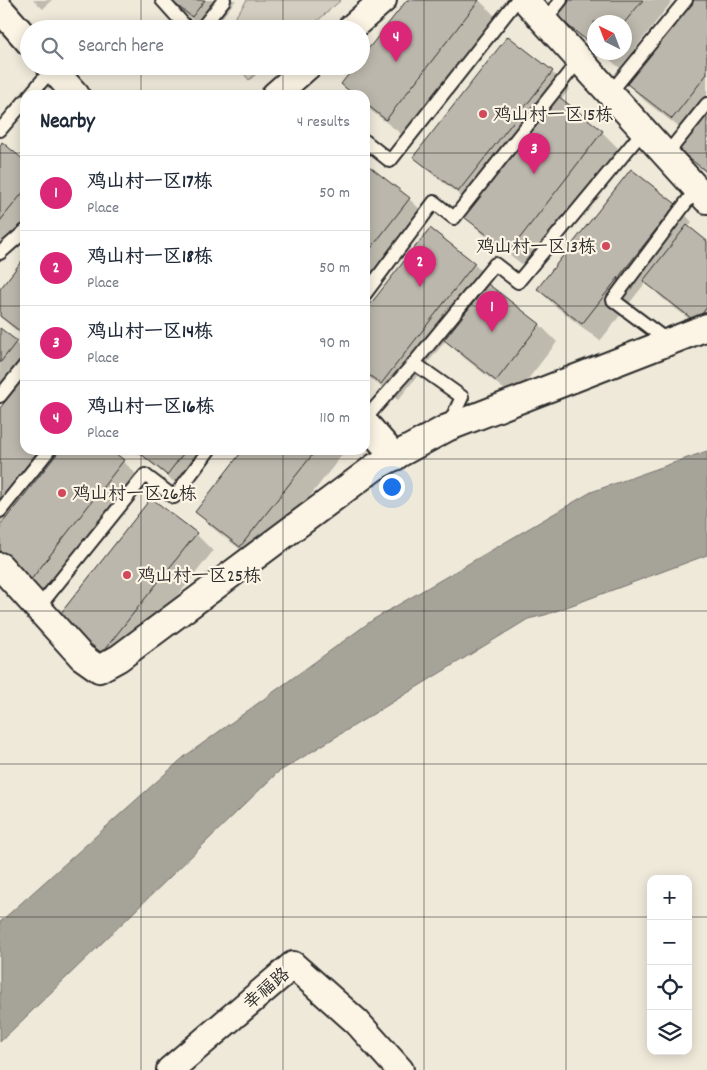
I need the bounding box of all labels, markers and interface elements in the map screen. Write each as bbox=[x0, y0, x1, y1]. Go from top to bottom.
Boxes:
north arrow bbox=[587, 15, 632, 60]
search box bbox=[20, 20, 370, 75]
pin: 4 bbox=[380, 21, 412, 62]
icon: search bbox=[38, 34, 66, 62]
text: Search here bbox=[78, 34, 164, 61]
place label: 鸡山村一区15栋 bbox=[493, 104, 613, 129]
text: Nearby bbox=[40, 108, 95, 138]
marker: 鸡山村一区15栋 bbox=[477, 108, 489, 120]
text: 4 results bbox=[297, 111, 350, 134]
pin: 3 bbox=[518, 133, 550, 174]
text: 鸡山村一区17栋 bbox=[87, 170, 212, 197]
text: 1 bbox=[54, 182, 58, 205]
text: 50 m bbox=[319, 182, 350, 205]
text: Place bbox=[87, 197, 119, 220]
place label: 鸡山村一区13栋 bbox=[476, 236, 596, 261]
marker: 鸡山村一区13栋 bbox=[600, 240, 612, 252]
text: 鸡山村一区18栋 bbox=[87, 245, 213, 272]
pin: 2 bbox=[404, 246, 436, 287]
text: 2 bbox=[53, 257, 60, 280]
text: 50 m bbox=[319, 257, 350, 280]
text: Place bbox=[87, 272, 119, 295]
pin: 1 bbox=[476, 291, 508, 332]
text: 鸡山村一区14栋 bbox=[87, 320, 213, 347]
text: 3 bbox=[52, 332, 60, 355]
text: 90 m bbox=[319, 332, 350, 355]
text: Place bbox=[87, 347, 119, 370]
text: 鸡山村一区16栋 bbox=[87, 395, 214, 422]
text: 4 bbox=[53, 407, 59, 430]
text: 110 m bbox=[320, 407, 350, 430]
text: Place bbox=[87, 422, 119, 445]
your location bbox=[379, 474, 405, 500]
place label: 鸡山村一区26栋 bbox=[72, 483, 197, 508]
marker: 鸡山村一区26栋 bbox=[56, 487, 68, 499]
place label: 鸡山村一区25栋 bbox=[137, 565, 261, 590]
marker: 鸡山村一区25栋 bbox=[121, 569, 133, 581]
map controls bbox=[647, 875, 692, 1055]
button: + bbox=[647, 875, 692, 920]
button: − bbox=[647, 920, 692, 965]
street label: 幸福路 bbox=[239, 963, 296, 1017]
button: locate bbox=[647, 965, 692, 1010]
button: layers bbox=[647, 1010, 692, 1055]

